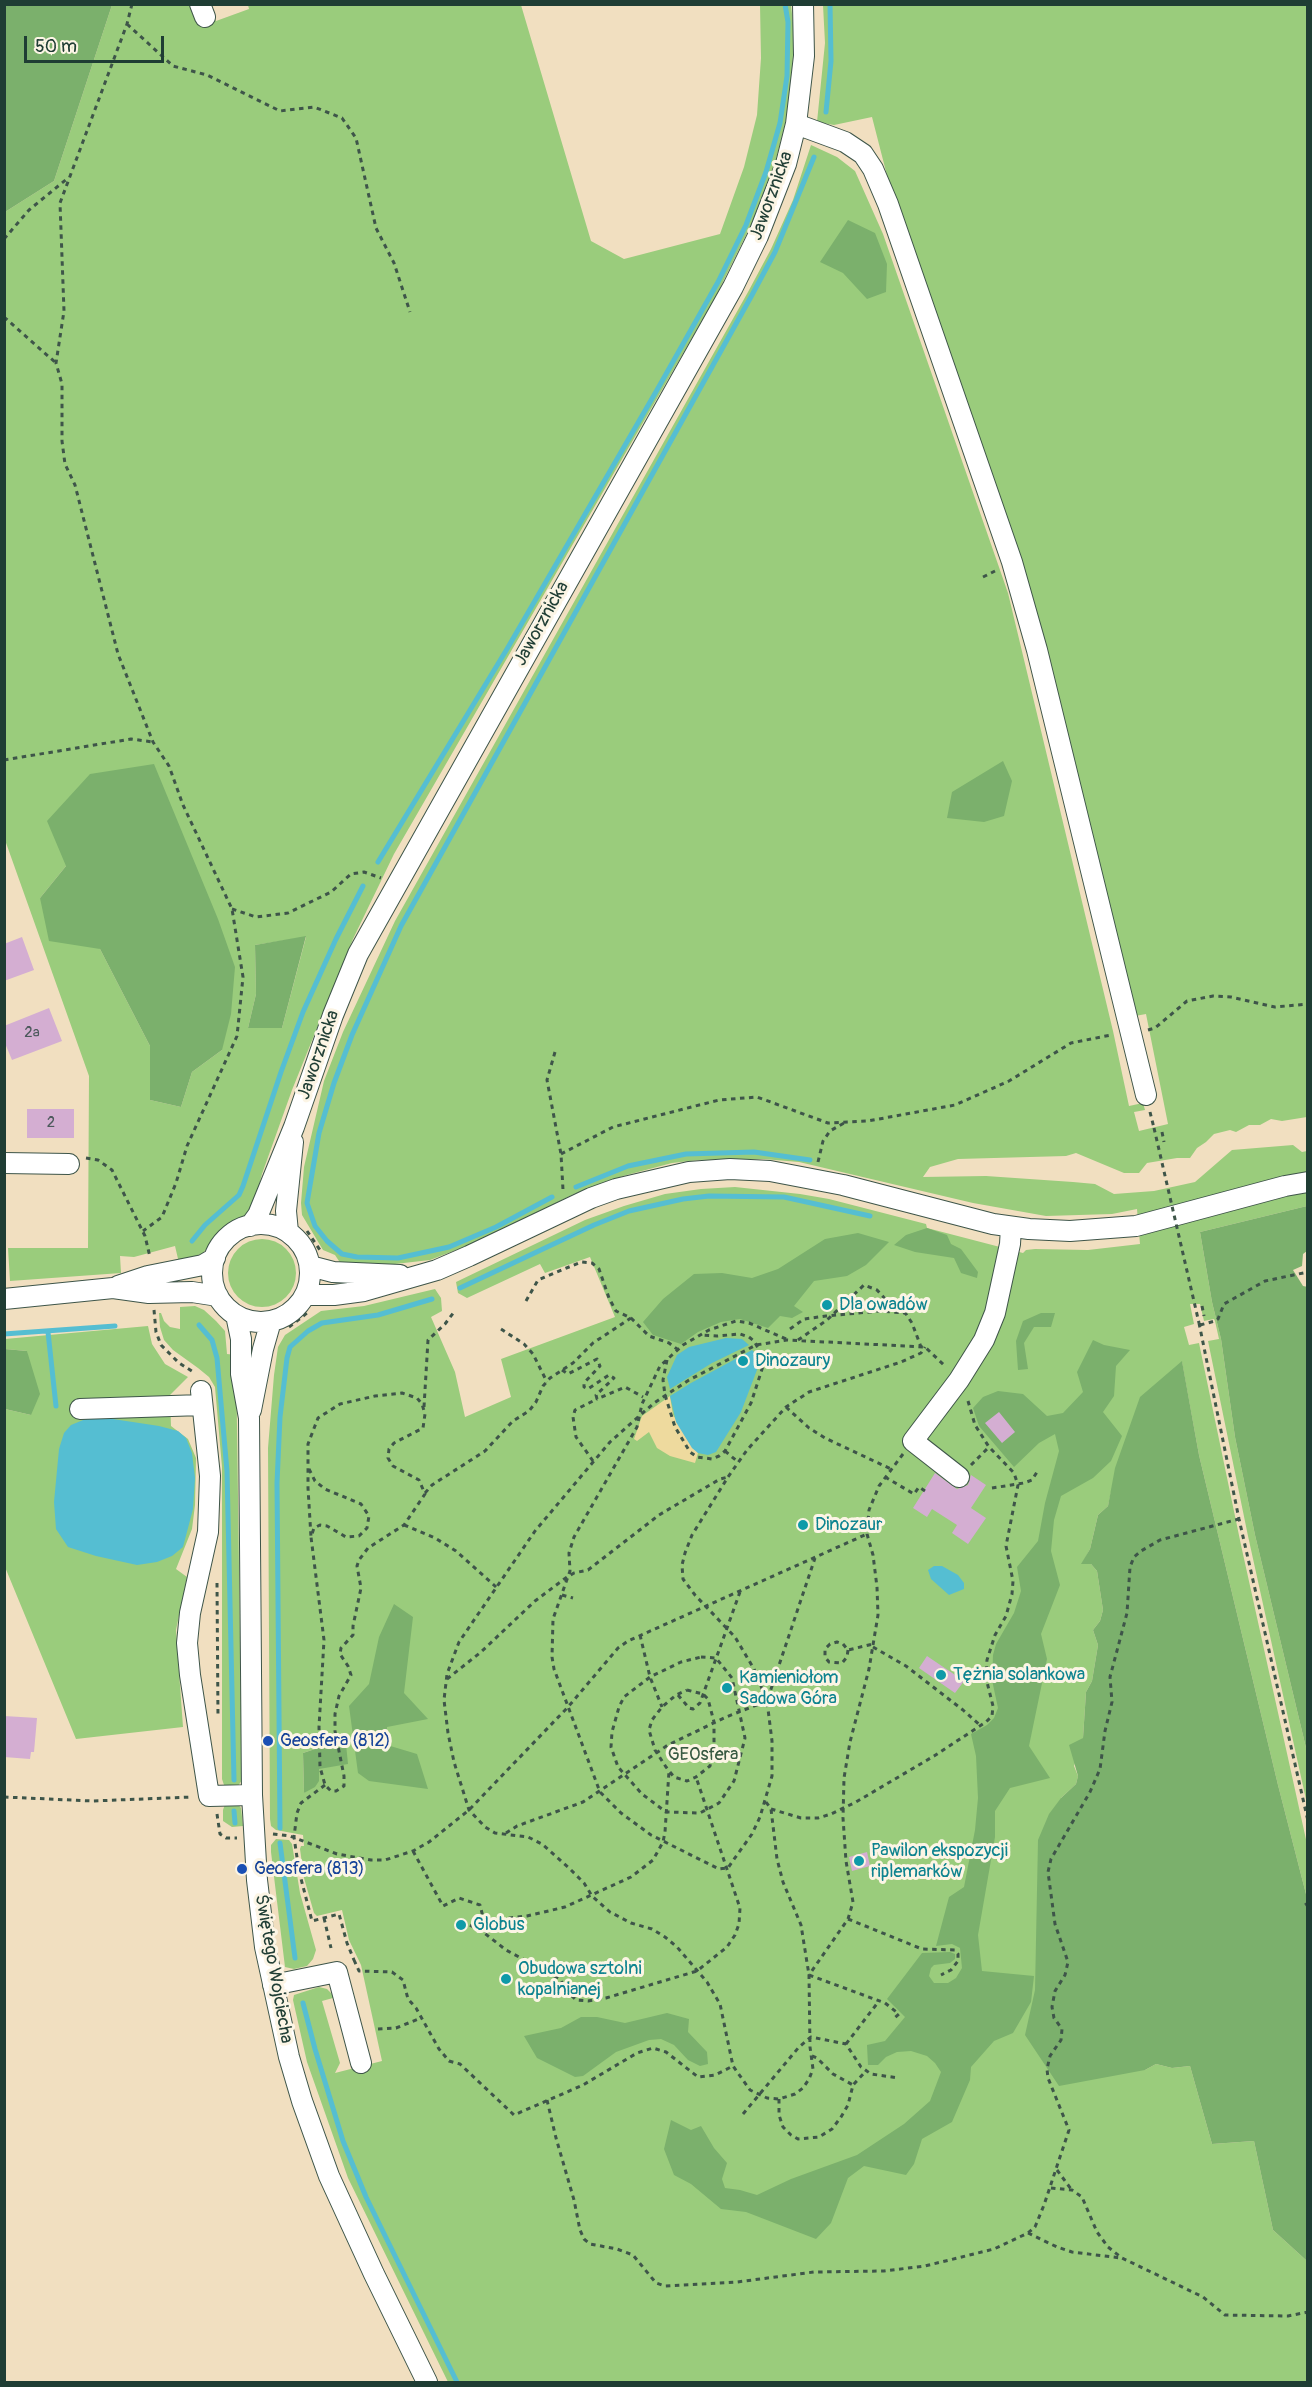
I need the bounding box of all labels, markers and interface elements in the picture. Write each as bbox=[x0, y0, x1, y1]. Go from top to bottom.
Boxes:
scale bar bbox=[27, 24, 166, 62]
text: 50 m bbox=[35, 35, 77, 58]
street label: Jaworznicka bbox=[746, 149, 798, 243]
street label: Jaworznicka bbox=[510, 578, 574, 670]
street label: Jaworznicka bbox=[294, 1008, 344, 1102]
house number: 2a bbox=[24, 1024, 40, 1042]
house number: 2 bbox=[47, 1114, 55, 1132]
place label: Dla owadów bbox=[839, 1294, 928, 1316]
marker: Dla owadów bbox=[820, 1298, 834, 1312]
place label: Dinozaury bbox=[755, 1350, 830, 1372]
marker: Dinozaury bbox=[736, 1354, 750, 1368]
place label: Dinozaur bbox=[815, 1514, 882, 1536]
marker: Dinozaur bbox=[796, 1518, 810, 1532]
place label: Tężnia solankowa bbox=[953, 1664, 1085, 1686]
place label: Kamieniołom Sadowa Góra bbox=[739, 1667, 839, 1710]
marker: Tężnia solankowa bbox=[934, 1668, 948, 1682]
marker: Kamieniołom Sadowa Góra bbox=[720, 1681, 734, 1695]
place label: Geosfera (812) bbox=[280, 1730, 391, 1752]
marker: Geosfera (812) bbox=[261, 1734, 275, 1748]
park label: GEOsfera bbox=[668, 1744, 738, 1766]
place label: Pawilon ekspozycji riplemarków bbox=[871, 1840, 1008, 1882]
marker: Pawilon ekspozycji riplemarków bbox=[852, 1854, 866, 1868]
place label: Geosfera (813) bbox=[254, 1858, 365, 1880]
marker: Geosfera (813) bbox=[235, 1862, 249, 1876]
street label: Świętego Wojciecha bbox=[249, 1893, 297, 2045]
place label: Globus bbox=[473, 1914, 525, 1936]
marker: Globus bbox=[454, 1918, 468, 1932]
place label: Obudowa sztolni kopalnianej bbox=[518, 1958, 642, 2000]
marker: Obudowa sztolni kopalnianej bbox=[499, 1972, 513, 1986]

